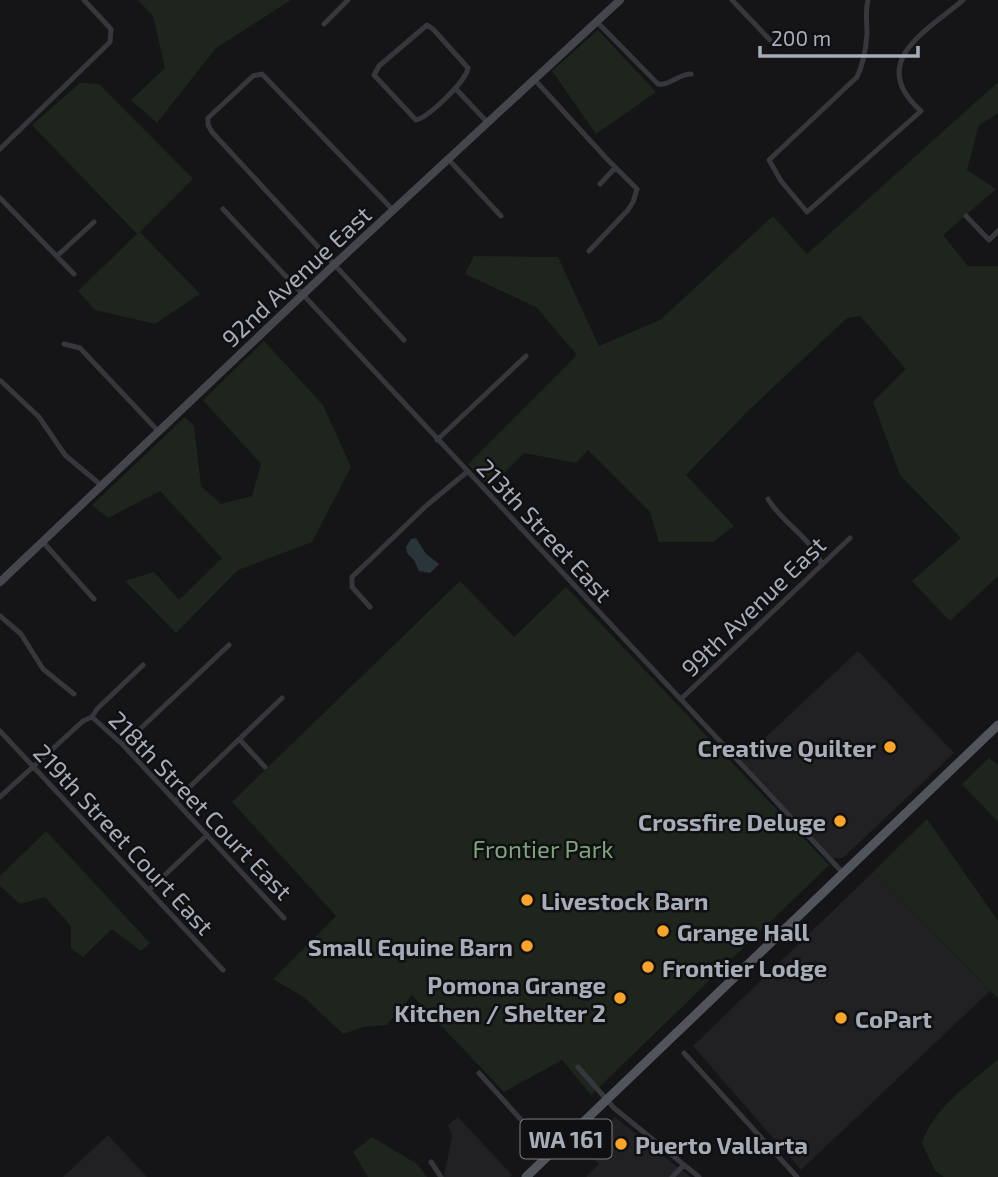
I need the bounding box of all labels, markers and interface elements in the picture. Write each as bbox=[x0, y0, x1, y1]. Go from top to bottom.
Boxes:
scale bar bbox=[760, 14, 918, 58]
text: 200 m bbox=[771, 25, 831, 50]
street label: 92nd Avenue East bbox=[215, 199, 377, 353]
street label: 213th Street East bbox=[471, 453, 619, 607]
street label: 99th Avenue East bbox=[675, 530, 831, 682]
street label: 218th Street Court East bbox=[103, 705, 299, 905]
place label: Creative Quilter bbox=[698, 733, 877, 763]
street label: 219th Street Court East bbox=[28, 738, 220, 940]
marker: Creative Quilter bbox=[882, 739, 898, 755]
place label: Crossfire Deluge bbox=[638, 807, 826, 836]
marker: Crossfire Deluge bbox=[832, 813, 848, 829]
park label: Frontier Park bbox=[473, 834, 613, 863]
place label: Livestock Barn bbox=[541, 886, 709, 915]
marker: Livestock Barn bbox=[519, 892, 535, 908]
place label: Grange Hall bbox=[677, 917, 809, 946]
marker: Grange Hall bbox=[655, 923, 671, 939]
place label: Small Equine Barn bbox=[308, 932, 513, 961]
marker: Small Equine Barn bbox=[519, 938, 535, 954]
place label: Frontier Lodge bbox=[662, 953, 827, 982]
marker: Frontier Lodge bbox=[640, 959, 656, 975]
place label: Pomona Grange Kitchen / Shelter 2 bbox=[394, 970, 606, 1027]
marker: Pomona Grange Kitchen / Shelter 2 bbox=[612, 990, 628, 1006]
place label: CoPart bbox=[855, 1004, 932, 1033]
marker: CoPart bbox=[833, 1010, 849, 1026]
road number: WA 161 bbox=[520, 1120, 612, 1158]
place label: Puerto Vallarta bbox=[635, 1130, 808, 1159]
marker: Puerto Vallarta bbox=[613, 1136, 629, 1152]

